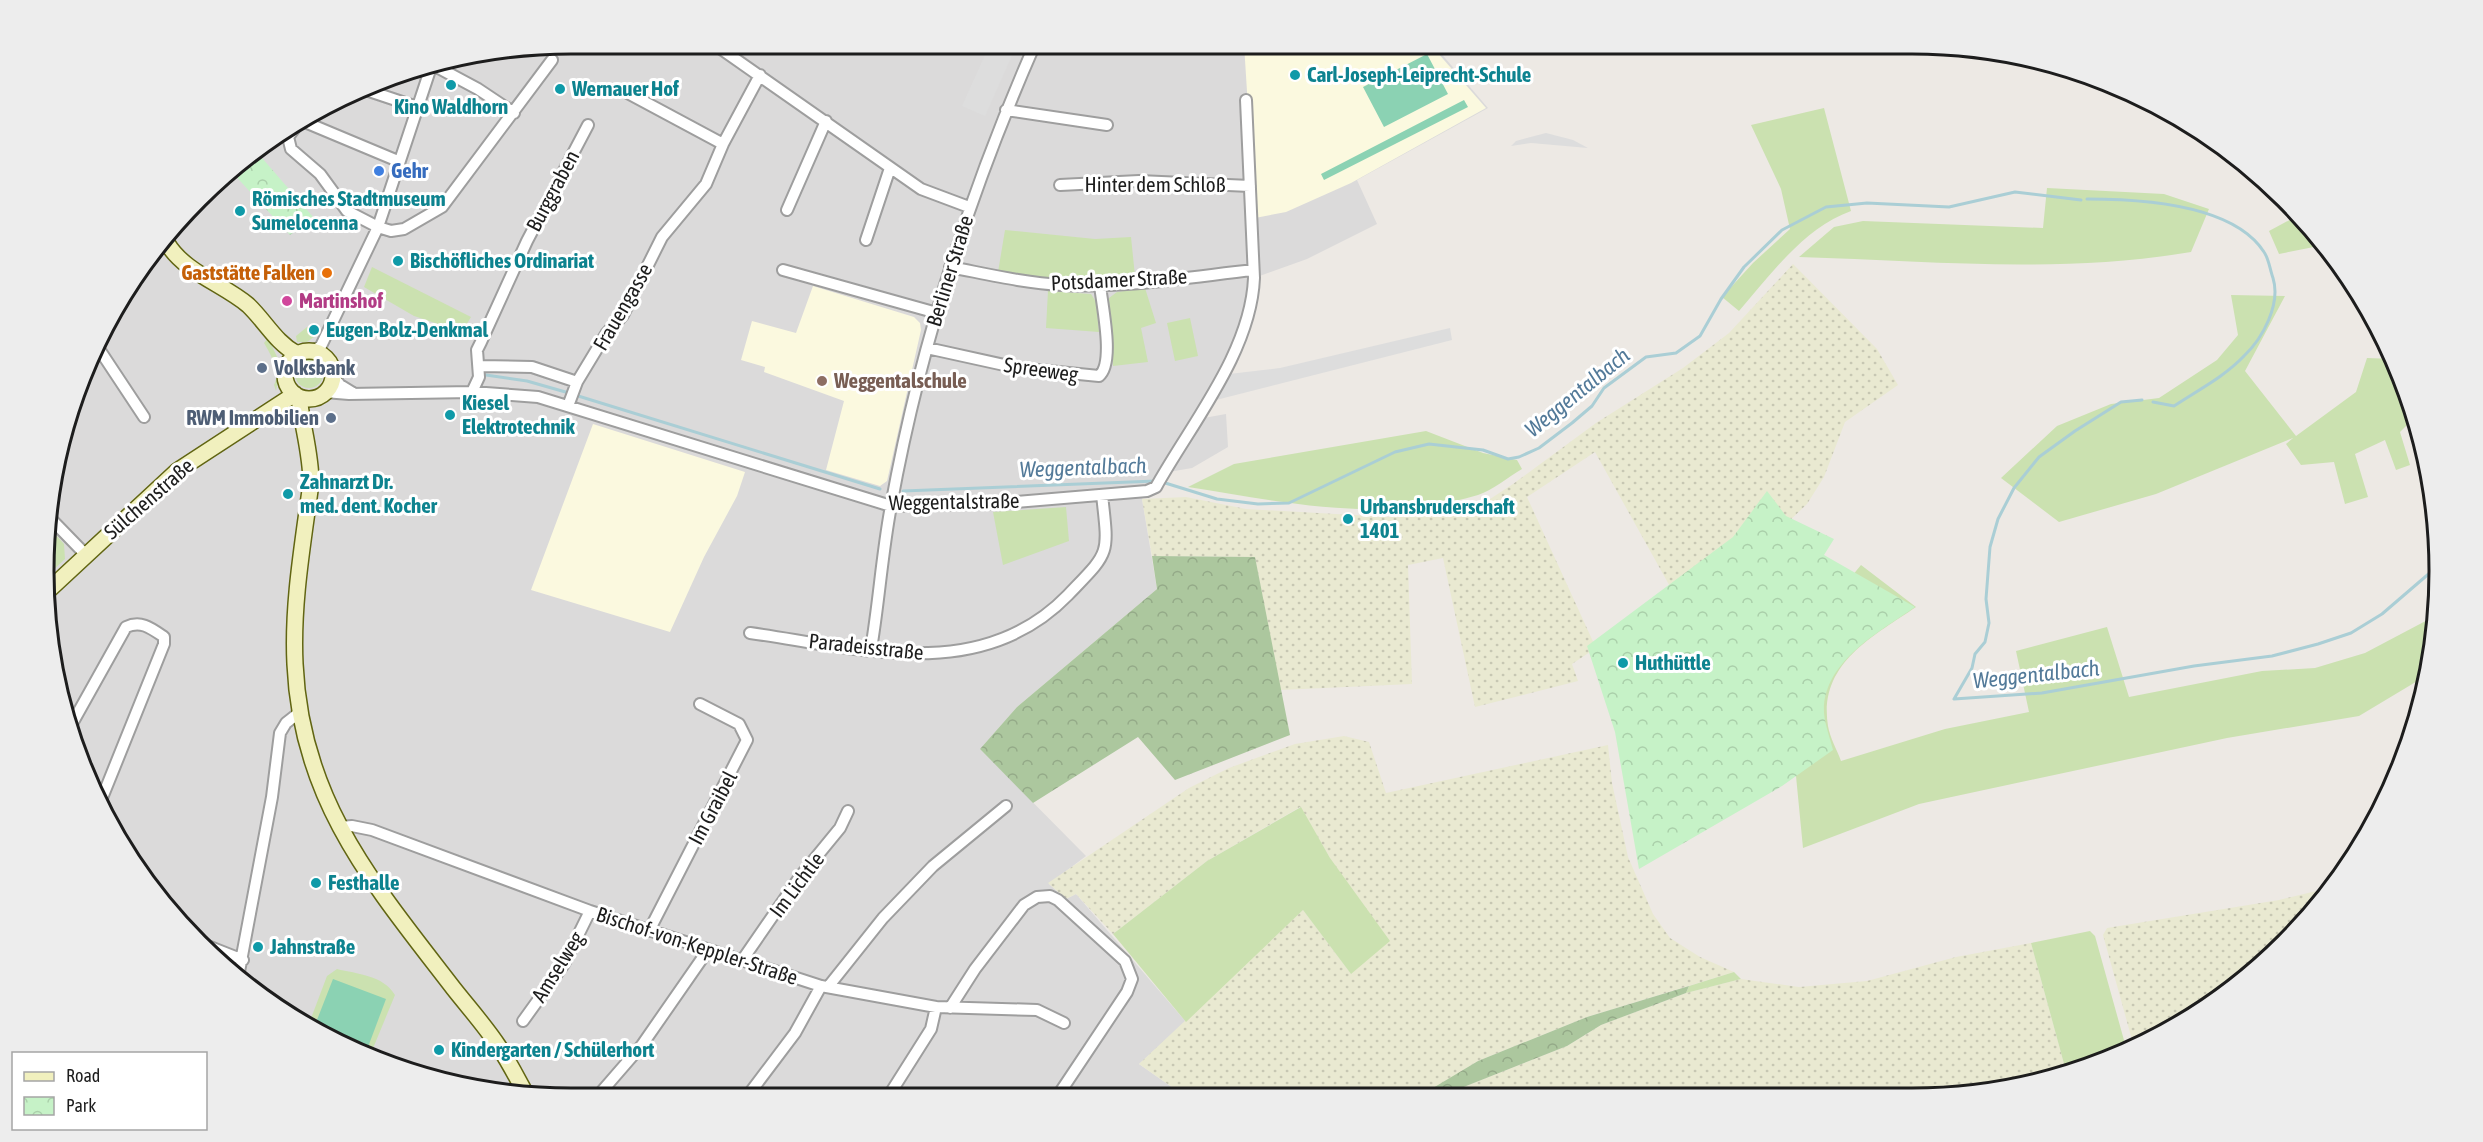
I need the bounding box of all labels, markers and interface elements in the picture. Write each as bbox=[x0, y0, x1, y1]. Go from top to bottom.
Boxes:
place label: Carl-Joseph-Leiprecht-Schule bbox=[1307, 62, 1531, 86]
marker: Carl-Joseph-Leiprecht-Schule bbox=[1288, 68, 1302, 82]
place label: Wernauer Hof bbox=[571, 76, 679, 100]
marker: Kino Waldhorn bbox=[444, 78, 458, 92]
marker: Wernauer Hof bbox=[553, 82, 567, 96]
place label: Kino Waldhorn bbox=[394, 94, 508, 118]
street label: Burggraben bbox=[521, 146, 583, 235]
place label: Gehr bbox=[391, 158, 429, 182]
marker: Gehr bbox=[372, 164, 386, 178]
street label: Hinter dem Schloß bbox=[1084, 172, 1226, 196]
place label: Römisches Stadtmuseum Sumelocenna bbox=[252, 186, 446, 234]
marker: Römisches Stadtmuseum Sumelocenna bbox=[233, 204, 247, 218]
street label: Berliner Straße bbox=[921, 212, 977, 329]
place label: Bischöfliches Ordinariat bbox=[410, 248, 594, 272]
marker: Bischöfliches Ordinariat bbox=[391, 254, 405, 268]
street label: Frauengasse bbox=[588, 259, 657, 354]
place label: Gaststätte Falken bbox=[181, 260, 315, 284]
street label: Potsdamer Straße bbox=[1050, 263, 1188, 295]
marker: Gaststätte Falken bbox=[320, 266, 334, 280]
place label: Martinshof bbox=[299, 288, 383, 312]
marker: Martinshof bbox=[280, 294, 294, 308]
place label: Eugen-Bolz-Denkmal bbox=[326, 317, 488, 341]
marker: Eugen-Bolz-Denkmal bbox=[307, 323, 321, 337]
water label: Weggentalbach bbox=[1519, 342, 1635, 442]
street label: Spreeweg bbox=[1003, 352, 1080, 386]
place label: Volksbank bbox=[273, 355, 356, 379]
marker: Volksbank bbox=[255, 361, 269, 375]
place label: Weggentalschule bbox=[833, 368, 967, 392]
marker: Weggentalschule bbox=[815, 374, 829, 388]
place label: Kiesel Elektrotechnik bbox=[462, 390, 575, 438]
place label: RWM Immobilien bbox=[186, 405, 319, 429]
marker: Kiesel Elektrotechnik bbox=[443, 408, 457, 422]
marker: RWM Immobilien bbox=[324, 411, 338, 425]
water label: Weggentalbach bbox=[1019, 452, 1147, 482]
street label: Sülchenstraße bbox=[99, 453, 198, 544]
place label: Zahnarzt Dr. med. dent. Kocher bbox=[300, 469, 438, 517]
marker: Zahnarzt Dr. med. dent. Kocher bbox=[281, 487, 295, 501]
street label: Weggentalstraße bbox=[888, 488, 1020, 514]
place label: Urbansbruderschaft 1401 bbox=[1360, 494, 1515, 542]
marker: Urbansbruderschaft 1401 bbox=[1341, 512, 1355, 526]
street label: Paradeisstraße bbox=[808, 628, 925, 664]
place label: Huthüttle bbox=[1635, 650, 1711, 674]
water label: Weggentalbach bbox=[1971, 654, 2101, 694]
marker: Huthüttle bbox=[1616, 656, 1630, 670]
street label: Im Graibel bbox=[683, 766, 742, 848]
street label: Im Lichtle bbox=[764, 847, 828, 922]
place label: Festhalle bbox=[328, 870, 399, 894]
marker: Festhalle bbox=[309, 876, 323, 890]
street label: Bischof-von-Keppler-Straße bbox=[594, 901, 801, 989]
street label: Amselweg bbox=[526, 927, 588, 1006]
place label: Jahnstraße bbox=[269, 934, 355, 958]
marker: Jahnstraße bbox=[251, 940, 265, 954]
place label: Kindergarten / Schülerhort bbox=[451, 1037, 654, 1061]
marker: Kindergarten / Schülerhort bbox=[432, 1043, 446, 1057]
legend bbox=[12, 1052, 207, 1130]
text: Road bbox=[66, 1065, 100, 1086]
text: Park bbox=[66, 1095, 96, 1116]

